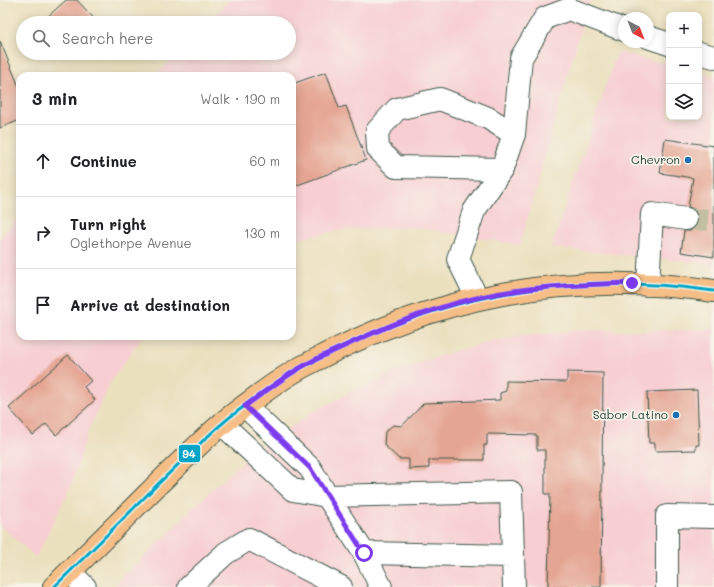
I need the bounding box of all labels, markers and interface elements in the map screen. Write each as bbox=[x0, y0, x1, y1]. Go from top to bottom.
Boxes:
north arrow bbox=[618, 12, 654, 48]
map controls bbox=[666, 12, 702, 120]
button: + bbox=[666, 12, 702, 48]
search box bbox=[16, 16, 296, 60]
icon: search bbox=[30, 27, 52, 49]
text: Search here bbox=[62, 28, 153, 48]
button: − bbox=[666, 48, 702, 84]
button: layers bbox=[666, 84, 702, 120]
text: 3 min bbox=[32, 87, 77, 109]
text: Walk · 190 m bbox=[200, 90, 280, 107]
icon: ahead bbox=[32, 150, 54, 172]
text: Continue bbox=[70, 151, 137, 171]
place label: Chevron bbox=[631, 151, 680, 167]
text: 60 m bbox=[250, 152, 280, 169]
marker: Chevron bbox=[683, 155, 693, 165]
text: Turn right bbox=[70, 214, 147, 234]
icon: right bbox=[32, 222, 54, 244]
text: 130 m bbox=[244, 224, 280, 241]
text: Oglethorpe Avenue bbox=[70, 234, 192, 251]
route end bbox=[623, 274, 641, 292]
icon: arrive bbox=[32, 294, 54, 316]
text: Arrive at destination bbox=[70, 295, 230, 315]
place label: Sabor Latino bbox=[593, 406, 668, 422]
marker: Sabor Latino bbox=[671, 410, 681, 420]
line badge: 94 bbox=[178, 444, 201, 463]
text: 94 bbox=[182, 446, 196, 461]
route start bbox=[355, 544, 373, 562]

